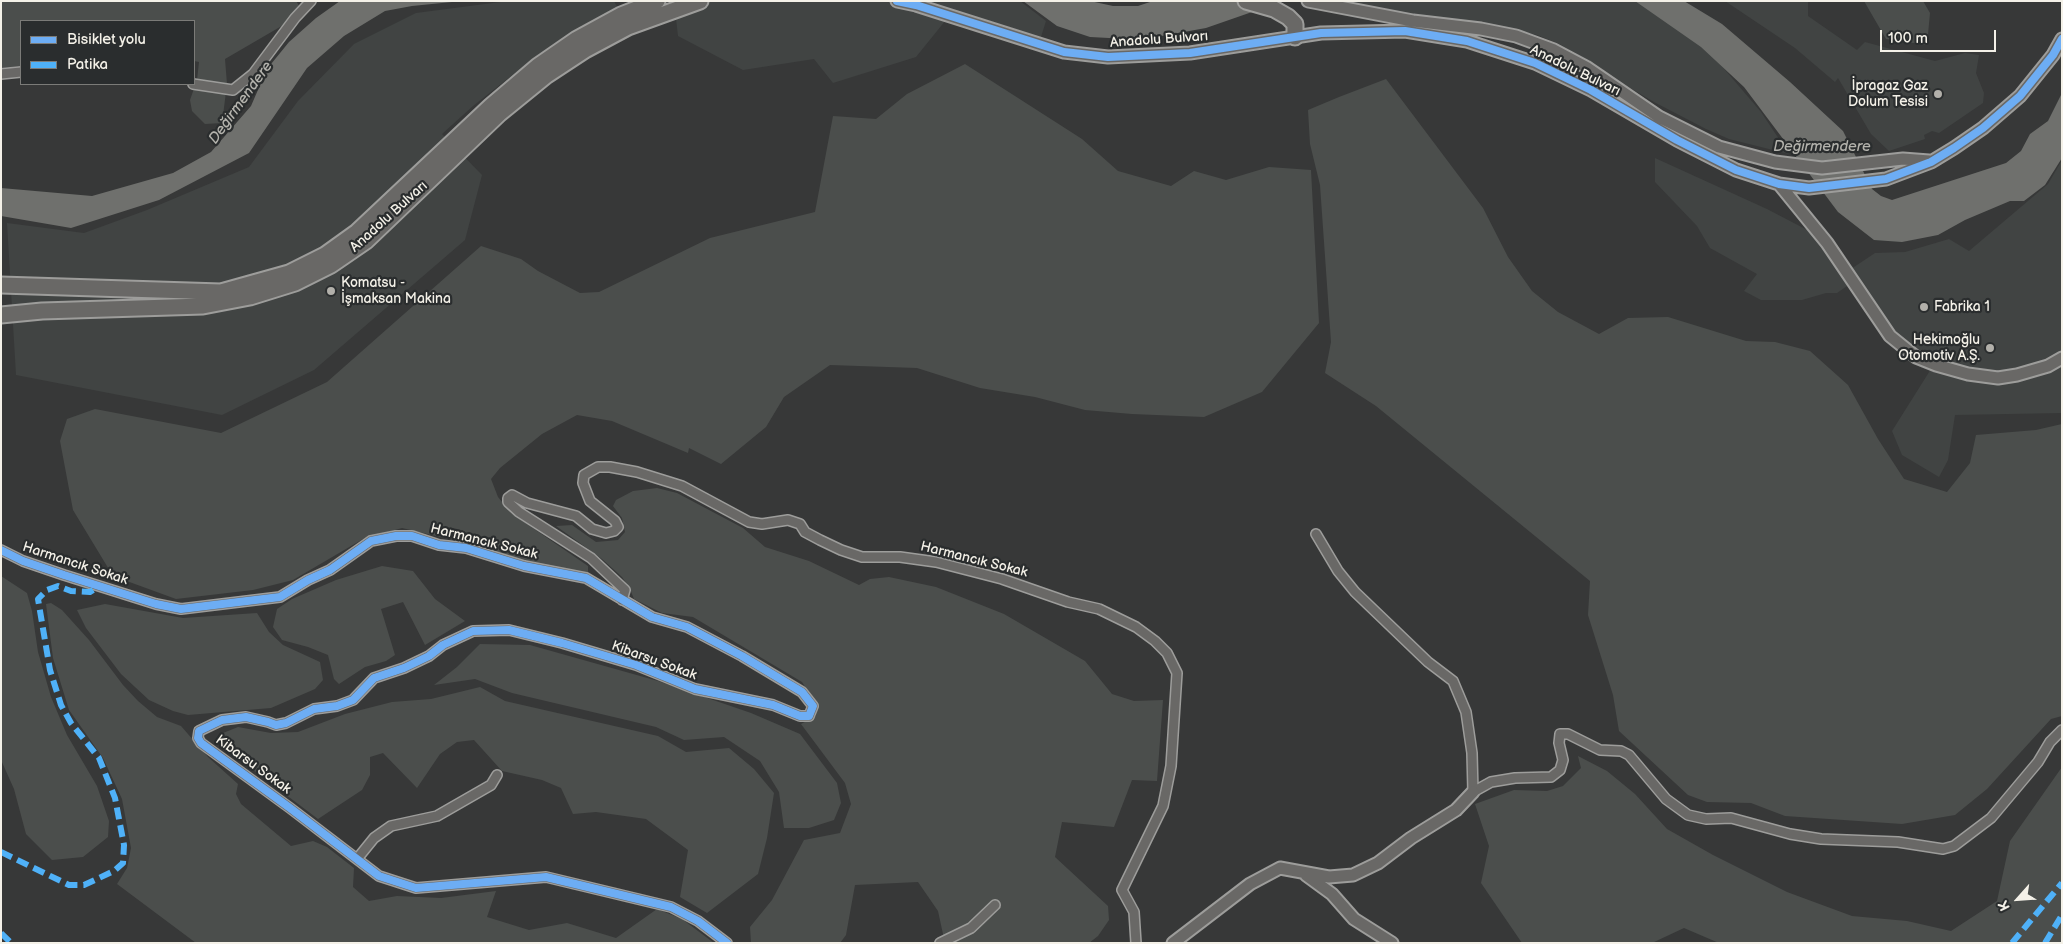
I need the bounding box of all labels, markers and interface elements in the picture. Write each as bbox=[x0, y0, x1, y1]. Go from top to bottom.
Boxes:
legend bbox=[20, 20, 195, 85]
scale bar bbox=[1883, 20, 1999, 52]
street label: Anadolu Bulvarı bbox=[1109, 28, 1209, 52]
text: 100 m bbox=[1888, 29, 1928, 48]
text: Bisiklet yolu bbox=[67, 30, 146, 49]
street label: Anadolu Bulvarı bbox=[1527, 42, 1623, 100]
text: Patika bbox=[67, 55, 108, 74]
water label: Değirmendere bbox=[205, 58, 277, 148]
place label: İpragaz Gaz Dolum Tesisi bbox=[1848, 78, 1928, 110]
marker: İpragaz Gaz Dolum Tesisi bbox=[1932, 88, 1944, 100]
water label: Değirmendere bbox=[1773, 138, 1871, 156]
street label: Anadolu Bulvarı bbox=[347, 178, 431, 256]
place label: Komatsu - İşmaksan Makina bbox=[341, 275, 451, 308]
marker: Komatsu - İşmaksan Makina bbox=[325, 285, 337, 297]
place label: Fabrika 1 bbox=[1934, 299, 1990, 315]
marker: Fabrika 1 bbox=[1918, 301, 1930, 313]
place label: Hekimoğlu Otomotiv A.Ş. bbox=[1898, 332, 1980, 364]
marker: Hekimoğlu Otomotiv A.Ş. bbox=[1984, 342, 1996, 354]
street label: Harmancık Sokak bbox=[429, 521, 539, 563]
street label: Harmancık Sokak bbox=[20, 539, 130, 589]
street label: Harmancık Sokak bbox=[919, 539, 1029, 581]
street label: Kibarsu Sokak bbox=[609, 638, 699, 684]
street label: Kibarsu Sokak bbox=[212, 732, 294, 798]
north arrow bbox=[1993, 874, 2043, 924]
text: K bbox=[1994, 898, 2014, 914]

